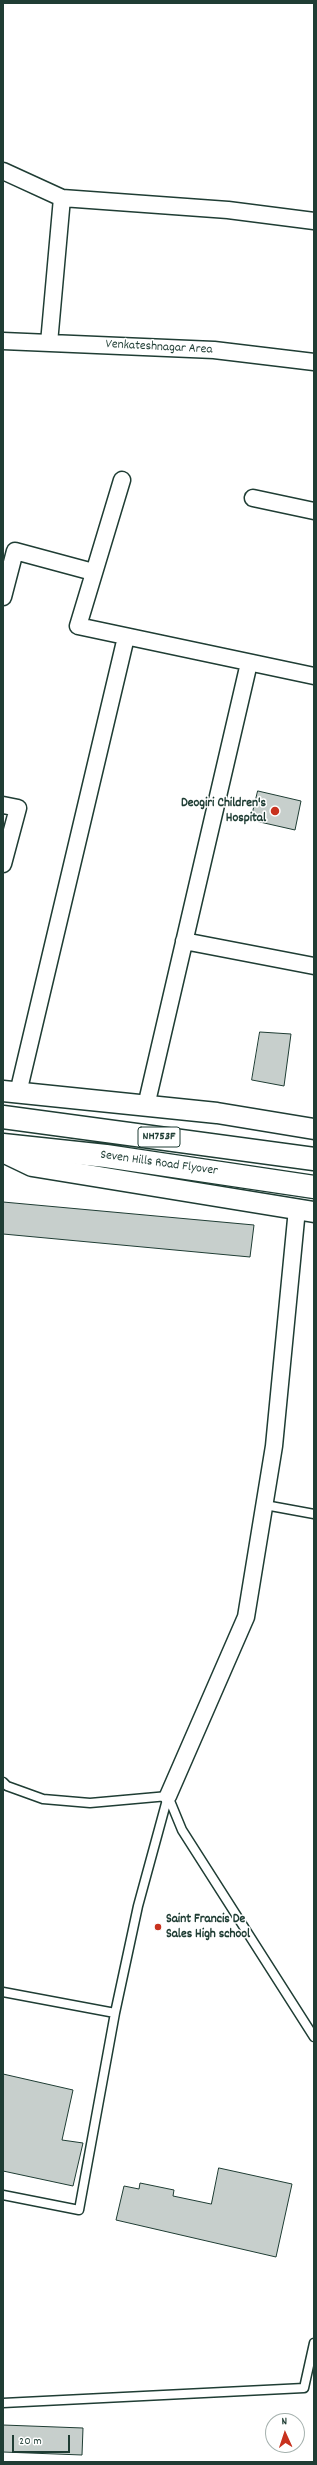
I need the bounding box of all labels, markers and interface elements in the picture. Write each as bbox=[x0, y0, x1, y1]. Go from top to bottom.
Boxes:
street label: Venkateshnagar Area bbox=[105, 337, 213, 359]
place label: Deogiri Children's Hospital bbox=[181, 796, 266, 827]
marker: Deogiri Children's Hospital bbox=[269, 805, 281, 817]
road number: NH753F bbox=[138, 1127, 180, 1147]
street label: Seven Hills Road Flyover bbox=[99, 1148, 219, 1180]
place label: Saint Francis De Sales High school bbox=[166, 1912, 250, 1943]
marker: Saint Francis De Sales High school bbox=[153, 1922, 163, 1932]
north arrow bbox=[265, 2413, 305, 2453]
text: N bbox=[281, 2414, 288, 2430]
scale bar bbox=[14, 2427, 72, 2453]
text: 20 m bbox=[19, 2433, 42, 2450]

